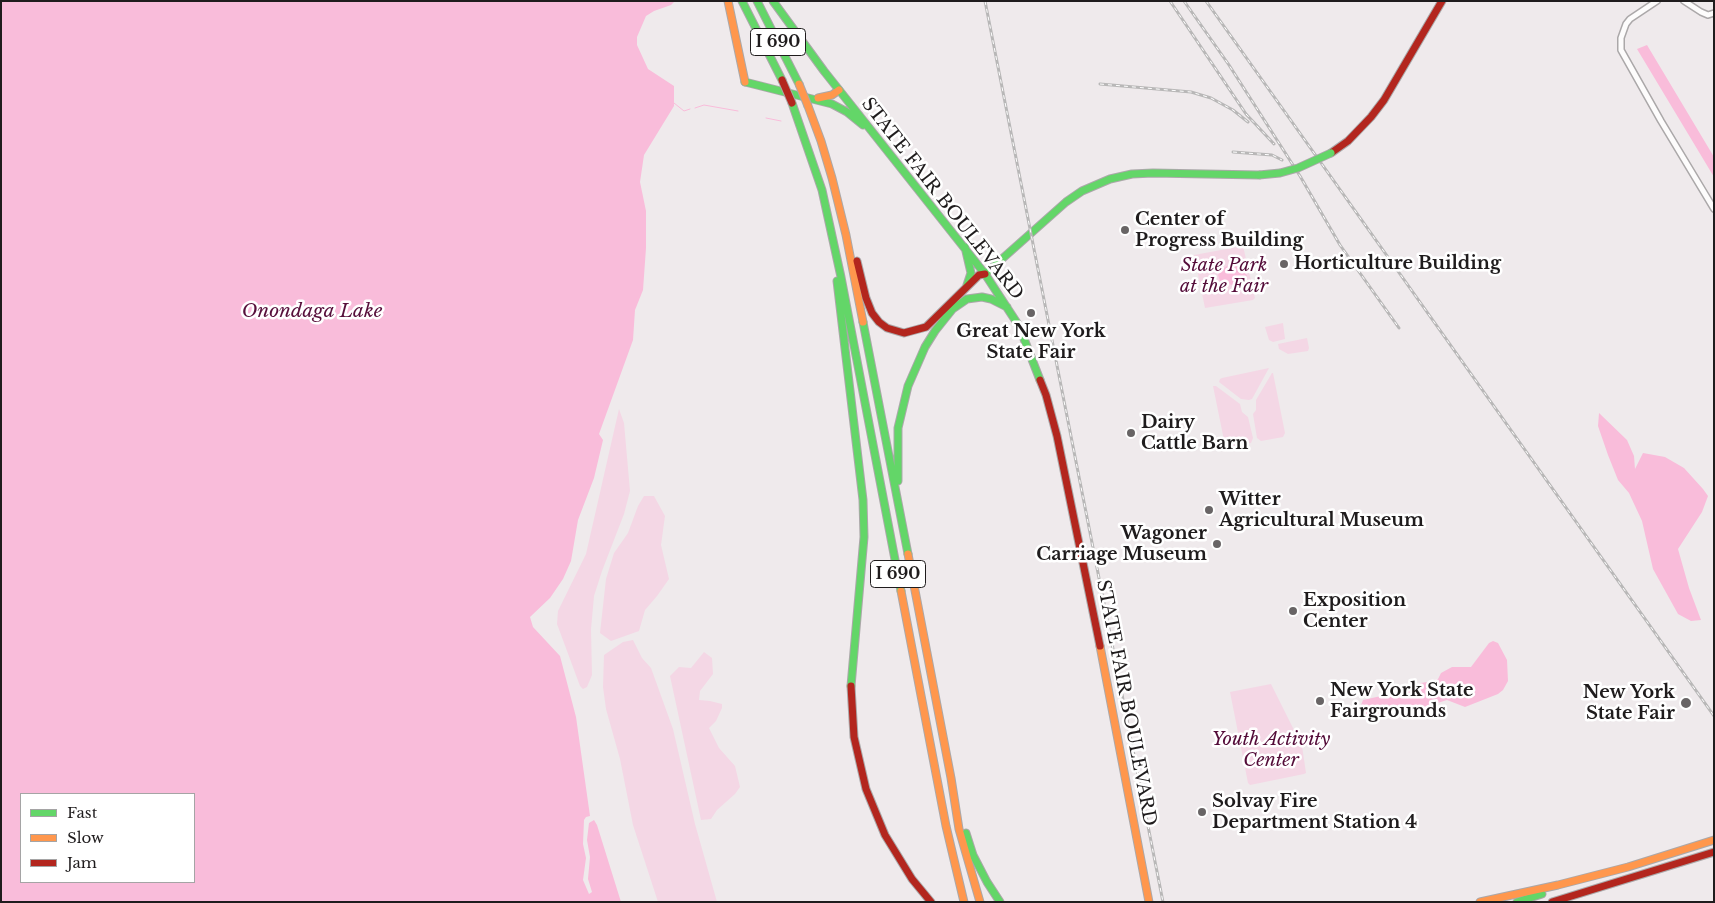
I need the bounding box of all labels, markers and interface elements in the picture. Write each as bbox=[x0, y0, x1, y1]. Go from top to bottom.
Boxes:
road number: I 690 bbox=[750, 28, 806, 56]
street label: STATE FAIR BOULEVARD bbox=[856, 94, 1028, 304]
place label: Center of Progress Building bbox=[1135, 209, 1304, 252]
marker: Center of Progress Building bbox=[1119, 224, 1131, 236]
place label: Horticulture Building bbox=[1294, 253, 1501, 275]
park label: State Park at the Fair bbox=[1180, 255, 1268, 298]
marker: Horticulture Building bbox=[1278, 258, 1290, 270]
water label: Onondaga Lake bbox=[242, 301, 382, 323]
marker: Great New York State Fair bbox=[1025, 307, 1037, 319]
place label: Great New York State Fair bbox=[956, 321, 1106, 364]
place label: Dairy Cattle Barn bbox=[1141, 412, 1248, 454]
marker: Dairy Cattle Barn bbox=[1125, 427, 1137, 439]
place label: Witter Agricultural Museum bbox=[1219, 489, 1424, 532]
marker: Witter Agricultural Museum bbox=[1203, 504, 1215, 516]
place label: Wagoner Carriage Museum bbox=[1036, 523, 1207, 566]
marker: Wagoner Carriage Museum bbox=[1211, 538, 1223, 550]
road number: I 690 bbox=[870, 560, 926, 588]
street label: STATE FAIR BOULEVARD bbox=[1092, 578, 1160, 828]
place label: Exposition Center bbox=[1303, 590, 1406, 632]
marker: Exposition Center bbox=[1287, 605, 1299, 617]
place label: New York State Fairgrounds bbox=[1330, 680, 1474, 722]
place label: New York State Fair bbox=[1583, 682, 1675, 724]
marker: New York State Fairgrounds bbox=[1314, 695, 1326, 707]
marker: New York State Fair bbox=[1679, 696, 1693, 710]
park label: Youth Activity Center bbox=[1212, 729, 1330, 772]
place label: Solvay Fire Department Station 4 bbox=[1212, 791, 1417, 834]
legend bbox=[20, 793, 195, 883]
text: Fast bbox=[67, 803, 97, 822]
marker: Solvay Fire Department Station 4 bbox=[1196, 806, 1208, 818]
text: Slow bbox=[67, 828, 104, 847]
text: Jam bbox=[67, 853, 97, 872]

